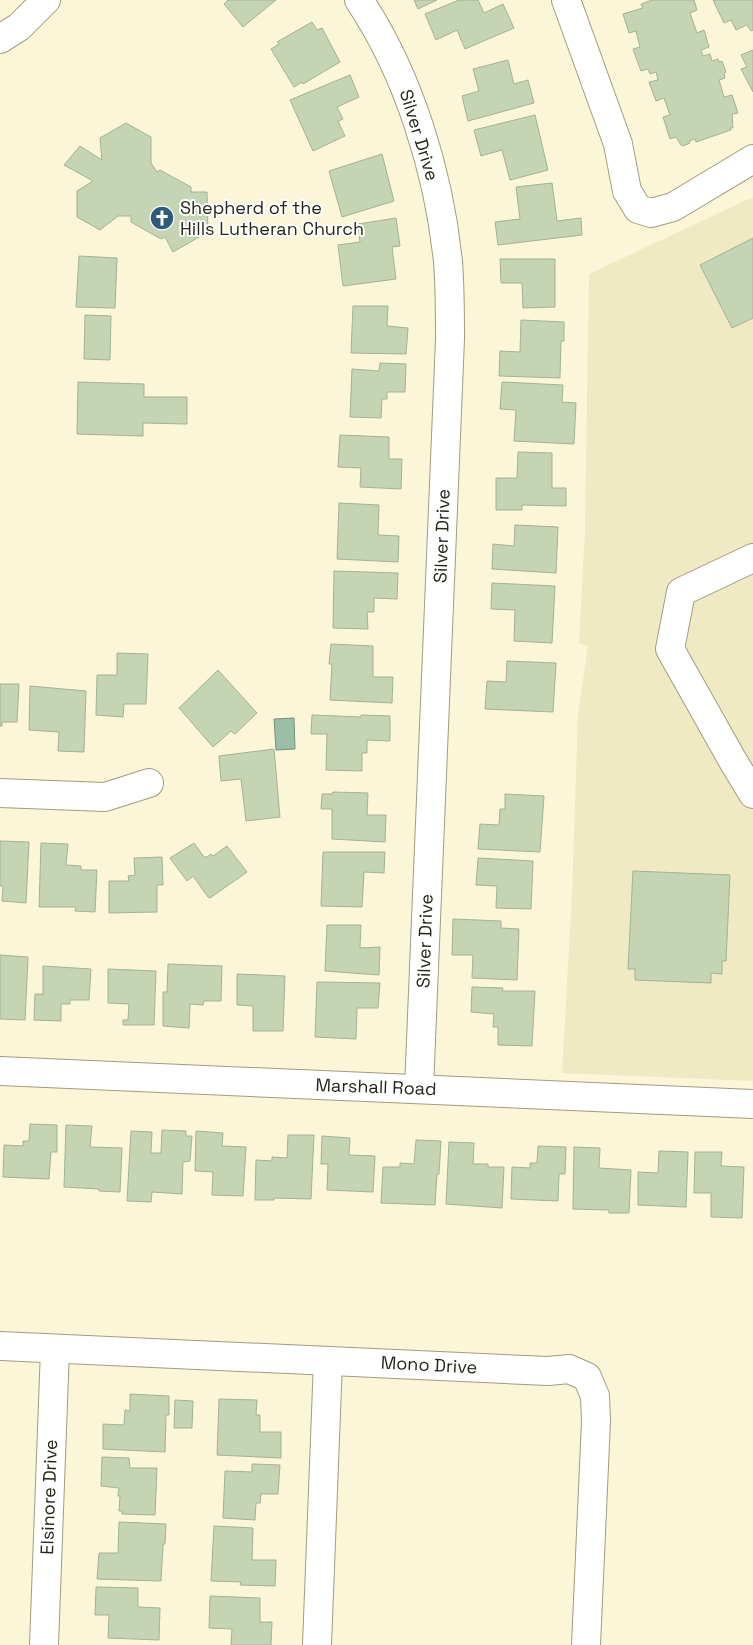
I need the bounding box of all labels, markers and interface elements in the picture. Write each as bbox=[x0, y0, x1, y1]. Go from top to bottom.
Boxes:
street label: Silver Drive bbox=[395, 86, 444, 183]
place label: Shepherd of the Hills Lutheran Church bbox=[180, 196, 364, 240]
church icon: Shepherd of the Hills Lutheran Church bbox=[149, 205, 175, 231]
street label: Silver Drive bbox=[428, 488, 455, 584]
street label: Silver Drive bbox=[411, 893, 438, 989]
street label: Marshall Road bbox=[315, 1073, 437, 1100]
street label: Mono Drive bbox=[380, 1350, 478, 1379]
street label: Elsinore Drive bbox=[35, 1439, 62, 1555]

